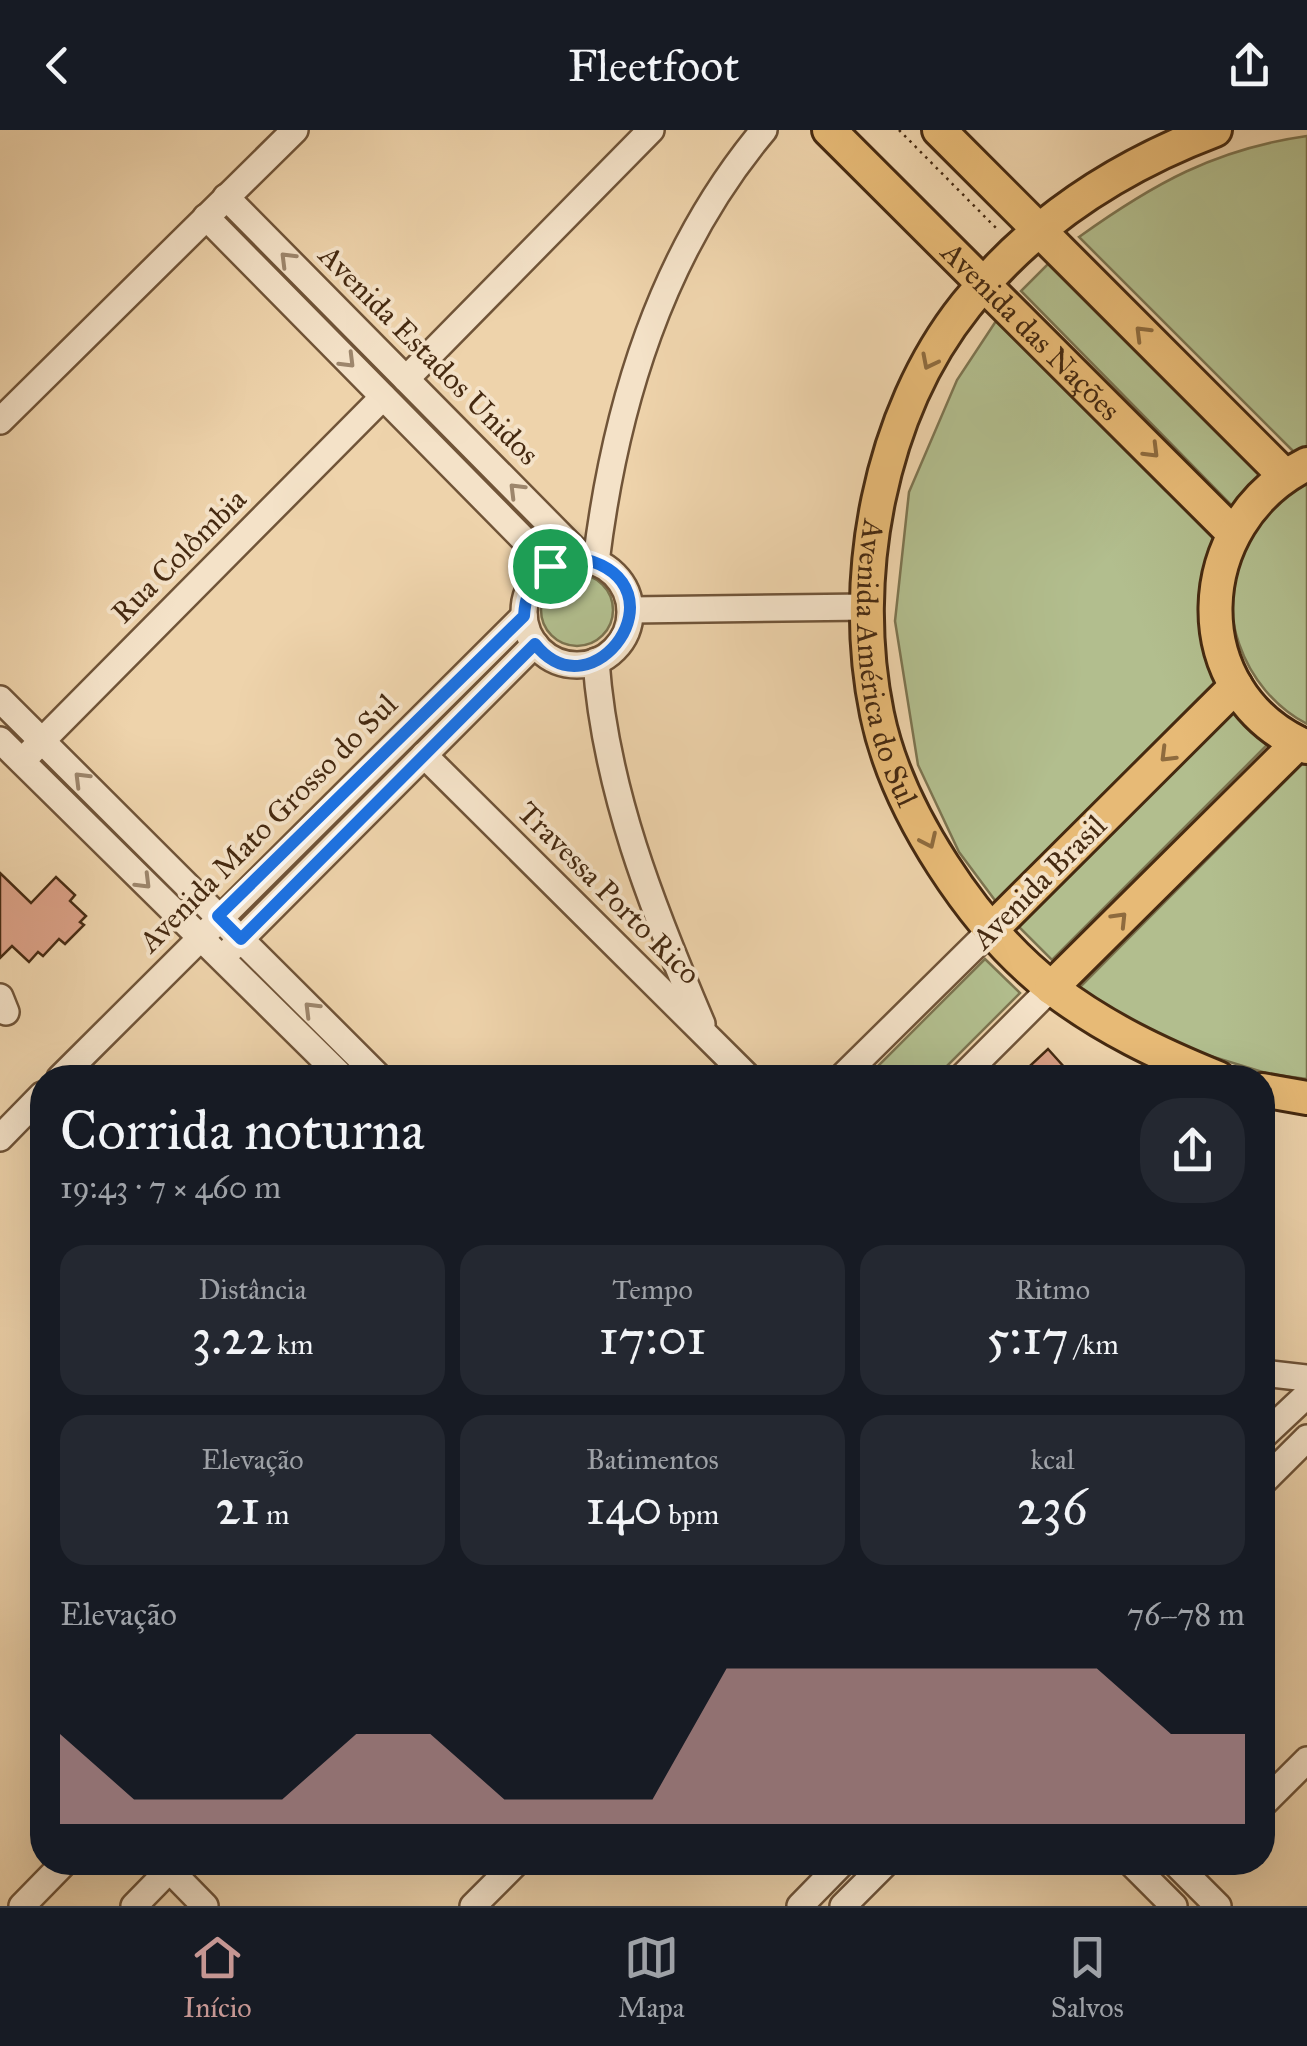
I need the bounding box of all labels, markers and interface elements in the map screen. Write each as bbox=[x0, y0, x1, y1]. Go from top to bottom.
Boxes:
icon: back bbox=[30, 38, 85, 93]
text: Fleetfoot bbox=[568, 38, 739, 93]
icon: share bbox=[1222, 38, 1277, 93]
street label: Avenida das Nações bbox=[932, 233, 1128, 428]
street label: Avenida Estados Unidos bbox=[310, 236, 546, 472]
one-way arrow bbox=[281, 252, 299, 270]
one-way arrow bbox=[1136, 327, 1154, 345]
one-way arrow bbox=[336, 350, 354, 368]
one-way arrow bbox=[922, 352, 941, 370]
one-way arrow bbox=[1140, 439, 1158, 457]
street label: Rua Colômbia bbox=[104, 481, 254, 631]
one-way arrow bbox=[510, 483, 528, 501]
street label: Avenida América do Sul bbox=[849, 515, 926, 813]
pin bbox=[508, 524, 593, 609]
icon: arrive bbox=[523, 539, 578, 594]
street label: Avenida Mato Grosso do Sul bbox=[130, 686, 405, 961]
one-way arrow bbox=[1161, 743, 1179, 761]
one-way arrow bbox=[74, 773, 92, 791]
street label: Travessa Porto Rico bbox=[510, 794, 708, 992]
street label: Avenida Brasil bbox=[963, 807, 1114, 958]
one-way arrow bbox=[916, 831, 936, 849]
one-way arrow bbox=[133, 870, 151, 888]
one-way arrow bbox=[1109, 912, 1127, 930]
one-way arrow bbox=[304, 1002, 322, 1020]
text: Corrida noturna bbox=[60, 1097, 425, 1164]
button: share bbox=[1140, 1098, 1245, 1203]
text: 19:43 · 7 × 460 m bbox=[60, 1168, 281, 1207]
text: Distância bbox=[198, 1272, 307, 1307]
text: Tempo bbox=[612, 1272, 693, 1307]
text: Ritmo bbox=[1015, 1272, 1090, 1307]
text: 3.22 bbox=[191, 1307, 271, 1368]
text: 17:01 bbox=[599, 1307, 706, 1368]
text: 5:17 bbox=[986, 1307, 1069, 1368]
text: km bbox=[271, 1327, 314, 1362]
text: /km bbox=[1069, 1327, 1119, 1362]
text: Elevação bbox=[201, 1442, 304, 1477]
text: Batimentos bbox=[586, 1442, 719, 1477]
text: kcal bbox=[1030, 1442, 1075, 1477]
text: 21 bbox=[216, 1477, 260, 1538]
text: 140 bbox=[586, 1477, 662, 1538]
text: 236 bbox=[1017, 1477, 1088, 1538]
text: m bbox=[260, 1497, 289, 1532]
text: bpm bbox=[662, 1497, 719, 1532]
text: Elevação bbox=[60, 1595, 177, 1634]
text: 76–78 m bbox=[1127, 1595, 1245, 1634]
tab: Início bbox=[183, 1930, 252, 2025]
tab: Mapa bbox=[618, 1930, 685, 2025]
tab: Salvos bbox=[1051, 1930, 1124, 2025]

